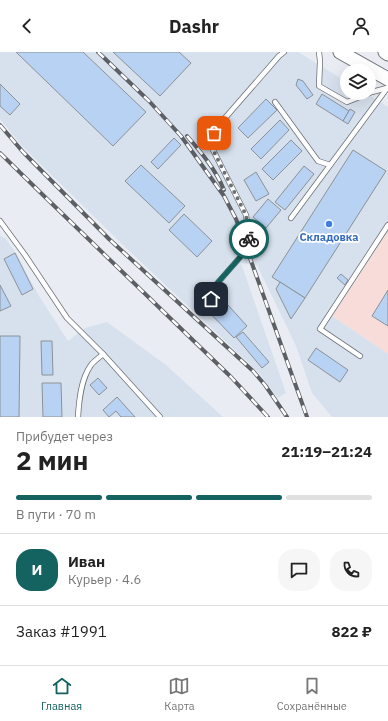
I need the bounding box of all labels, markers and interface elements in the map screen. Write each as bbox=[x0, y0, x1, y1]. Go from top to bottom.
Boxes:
icon: back bbox=[16, 15, 38, 37]
text: Dashr bbox=[169, 15, 219, 38]
icon: person bbox=[350, 15, 372, 37]
map controls bbox=[340, 64, 376, 100]
button: layers bbox=[340, 64, 376, 100]
pin bbox=[197, 116, 231, 150]
icon: bag bbox=[203, 122, 225, 144]
courier bbox=[229, 219, 269, 259]
marker: Складовка bbox=[324, 219, 334, 229]
icon: bike bbox=[238, 228, 260, 250]
place label: Складовка bbox=[299, 230, 359, 244]
pin bbox=[194, 282, 228, 316]
icon: home bbox=[200, 288, 222, 310]
text: Прибудет через bbox=[16, 428, 113, 445]
text: 21:19–21:24 bbox=[281, 442, 372, 461]
text: 2 мин bbox=[16, 443, 88, 477]
text: В пути · 70 m bbox=[16, 506, 96, 523]
button: chat bbox=[278, 549, 320, 591]
button: phone bbox=[330, 549, 372, 591]
text: Иван bbox=[68, 552, 105, 571]
text: И bbox=[32, 560, 42, 579]
text: Курьер · 4.6 bbox=[68, 571, 141, 588]
text: Заказ #1991 bbox=[16, 622, 107, 641]
text: 822 ₽ bbox=[332, 622, 372, 641]
tab: Главная bbox=[41, 675, 82, 713]
tab: Карта bbox=[164, 675, 195, 713]
tab: Сохранённые bbox=[277, 675, 347, 713]

